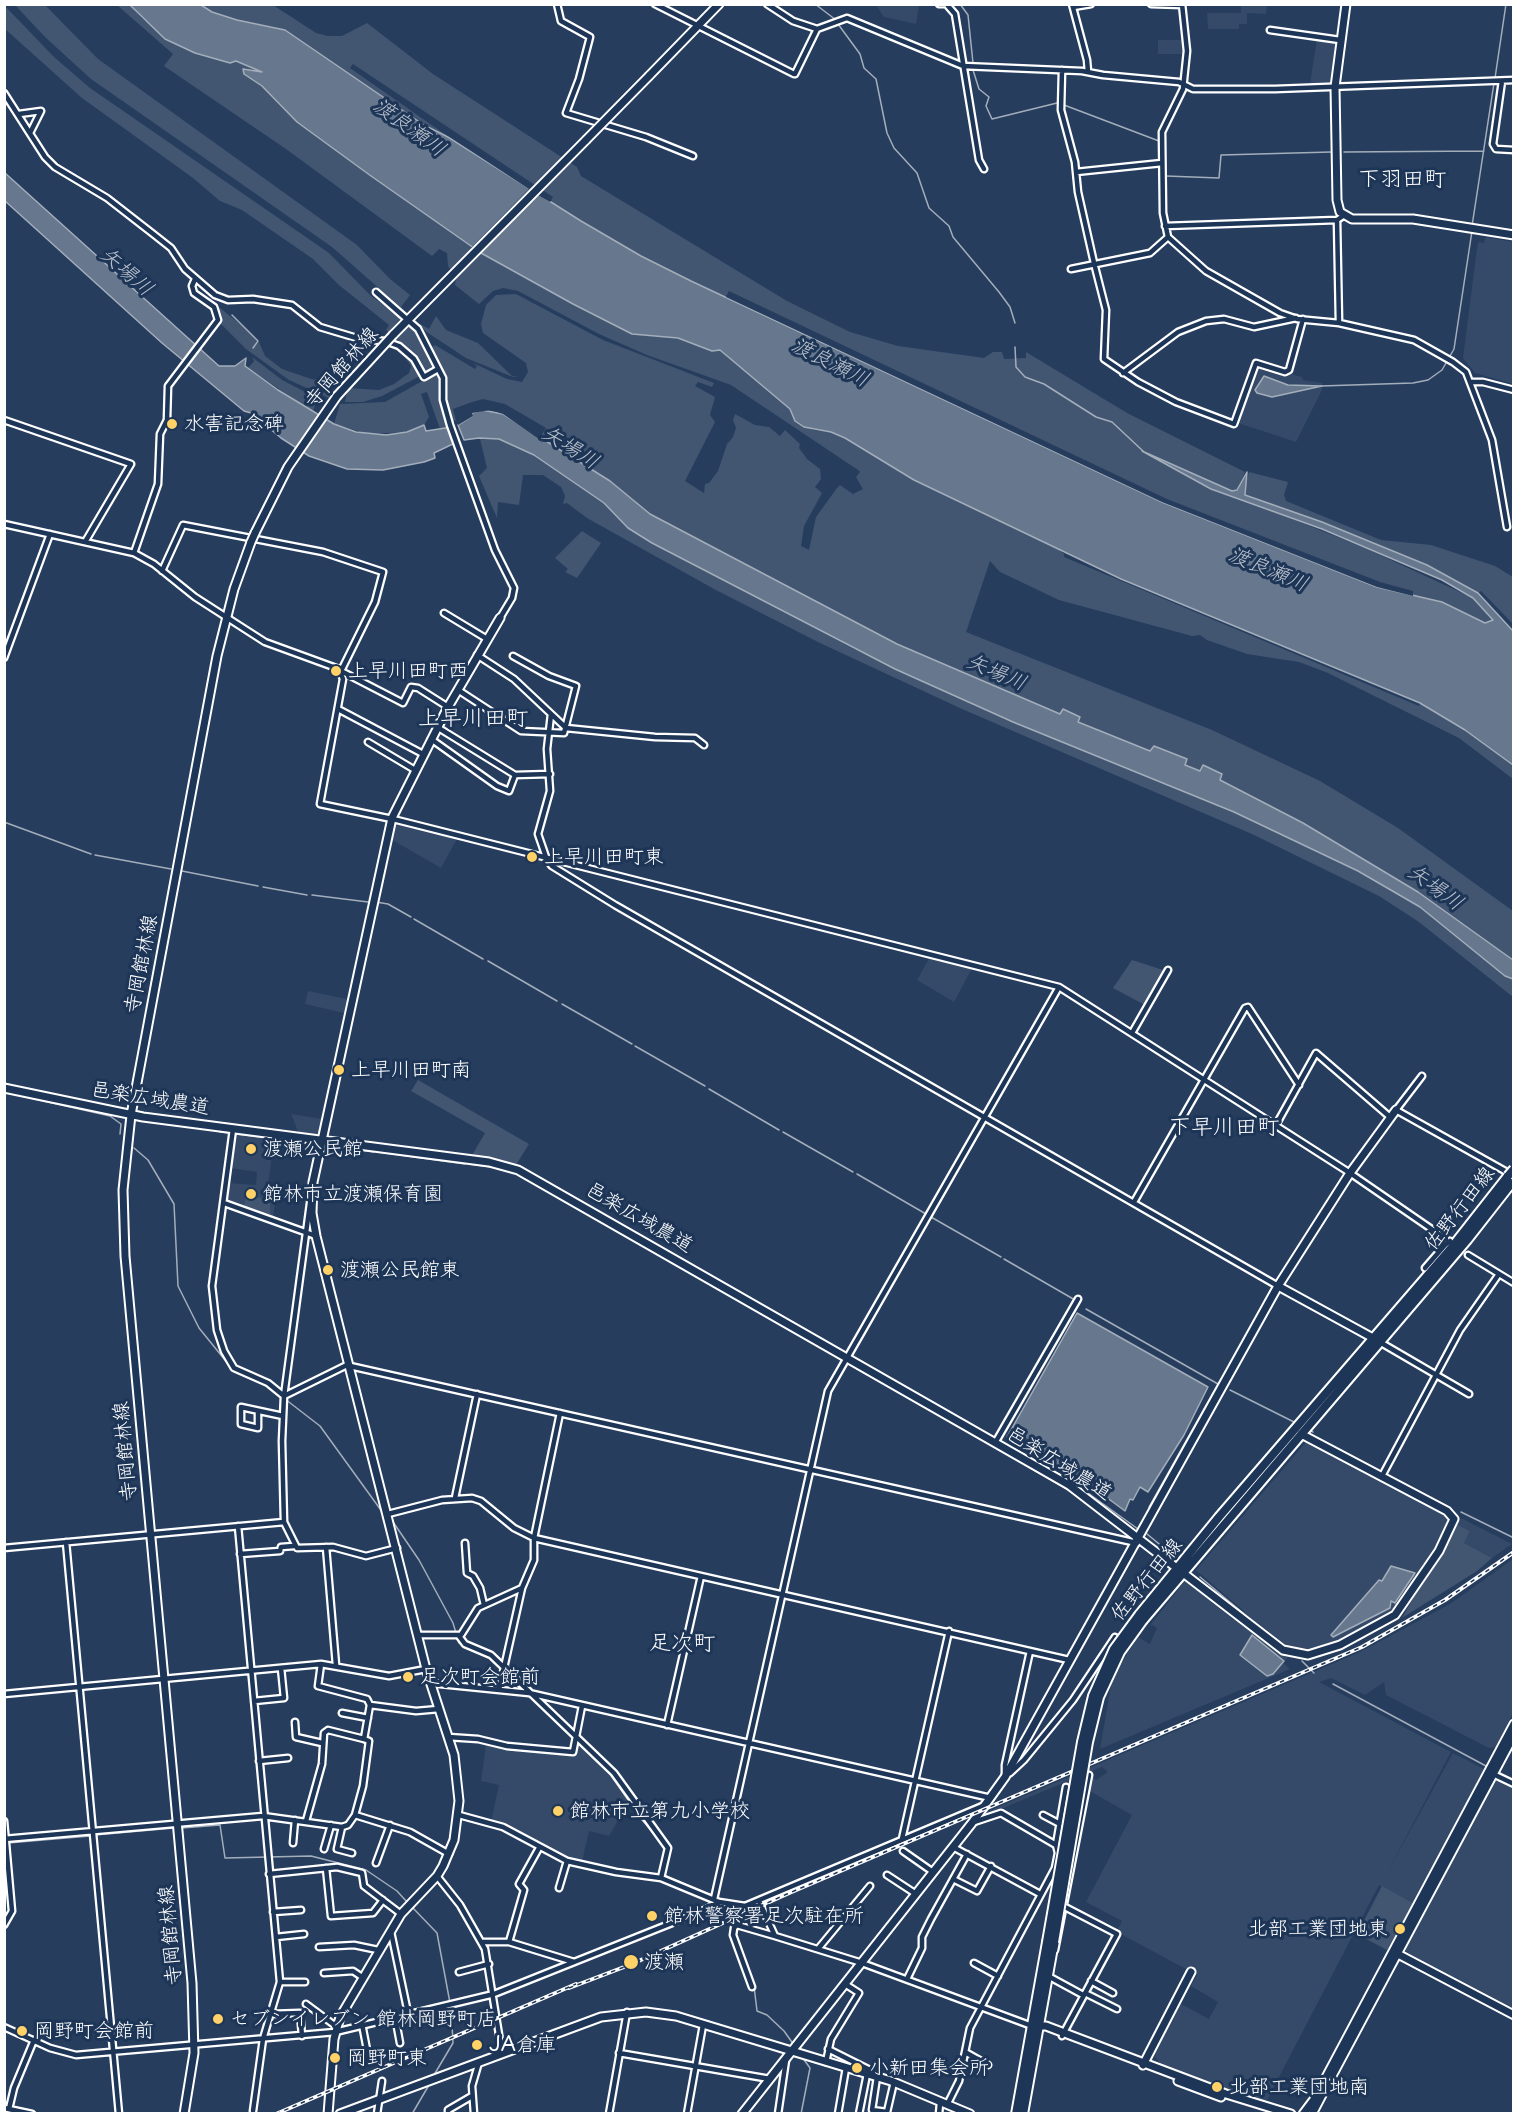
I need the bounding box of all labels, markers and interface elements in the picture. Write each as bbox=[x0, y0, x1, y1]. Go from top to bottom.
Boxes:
water label: 渡良瀬川 bbox=[368, 93, 450, 163]
district label: 下羽田町 bbox=[1358, 167, 1446, 193]
water label: 矢場川 bbox=[94, 242, 158, 302]
street label: 寺岡館林線 bbox=[300, 322, 384, 414]
water label: 渡良瀬川 bbox=[787, 333, 873, 393]
place label: 水害記念碑 bbox=[184, 412, 284, 436]
marker: 水害記念碑 bbox=[165, 417, 179, 431]
water label: 矢場川 bbox=[537, 421, 603, 475]
water label: 渡良瀬川 bbox=[1224, 542, 1312, 598]
water label: 矢場川 bbox=[962, 649, 1030, 697]
place label: 上早川田町西 bbox=[348, 659, 468, 683]
marker: 上早川田町西 bbox=[329, 664, 343, 678]
district label: 上早川田町 bbox=[418, 706, 528, 732]
place label: 上早川田町東 bbox=[544, 845, 664, 869]
marker: 上早川田町東 bbox=[525, 850, 539, 864]
water label: 矢場川 bbox=[1402, 859, 1468, 917]
street label: 寺岡館林線 bbox=[121, 913, 163, 1015]
place label: 上早川田町南 bbox=[351, 1058, 471, 1082]
marker: 上早川田町南 bbox=[332, 1063, 346, 1077]
street label: 邑楽広域農道 bbox=[89, 1078, 211, 1120]
district label: 下早川田町 bbox=[1169, 1115, 1279, 1141]
place label: 渡瀬公民館 bbox=[263, 1137, 363, 1161]
marker: 渡瀬公民館 bbox=[244, 1142, 258, 1156]
street label: 佐野行田線 bbox=[1420, 1162, 1500, 1256]
street label: 邑楽広域農道 bbox=[581, 1178, 697, 1258]
place label: 館林市立渡瀬保育園 bbox=[263, 1182, 443, 1206]
marker: 館林市立渡瀬保育園 bbox=[244, 1187, 258, 1201]
place label: 渡瀬公民館東 bbox=[340, 1258, 460, 1282]
marker: 渡瀬公民館東 bbox=[321, 1263, 335, 1277]
street label: 寺岡館林線 bbox=[110, 1400, 142, 1502]
street label: 邑楽広域農道 bbox=[1002, 1422, 1116, 1506]
street label: 佐野行田線 bbox=[1106, 1534, 1188, 1626]
district label: 足次町 bbox=[649, 1631, 715, 1657]
place label: 足次町会館前 bbox=[420, 1665, 540, 1689]
marker: 足次町会館前 bbox=[401, 1670, 415, 1684]
place label: 館林市立第九小学校 bbox=[570, 1799, 750, 1823]
marker: 館林市立第九小学校 bbox=[551, 1804, 565, 1818]
street label: 寺岡館林線 bbox=[155, 1884, 187, 1986]
place label: 館林警察署足次駐在所 bbox=[664, 1904, 864, 1928]
marker: 館林警察署足次駐在所 bbox=[645, 1909, 659, 1923]
place label: 北部工業団地東 bbox=[1248, 1917, 1388, 1941]
marker: 北部工業団地東 bbox=[1393, 1922, 1407, 1936]
place label: 渡瀬 bbox=[644, 1950, 684, 1974]
marker: 渡瀬 bbox=[622, 1953, 640, 1971]
place label: セブンイレブン 館林岡野町店 bbox=[230, 2007, 496, 2031]
marker: セブンイレブン 館林岡野町店 bbox=[211, 2012, 225, 2026]
place label: 岡野町会館前 bbox=[34, 2019, 154, 2043]
marker: 岡野町会館前 bbox=[15, 2024, 29, 2038]
place label: JA倉庫 bbox=[489, 2033, 556, 2057]
marker: JA倉庫 bbox=[470, 2038, 484, 2052]
place label: 岡野町東 bbox=[347, 2046, 427, 2070]
marker: 岡野町東 bbox=[328, 2051, 342, 2065]
place label: 小新田集会所 bbox=[869, 2056, 989, 2080]
marker: 小新田集会所 bbox=[850, 2061, 864, 2075]
place label: 北部工業団地南 bbox=[1229, 2075, 1369, 2099]
marker: 北部工業団地南 bbox=[1210, 2080, 1224, 2094]

